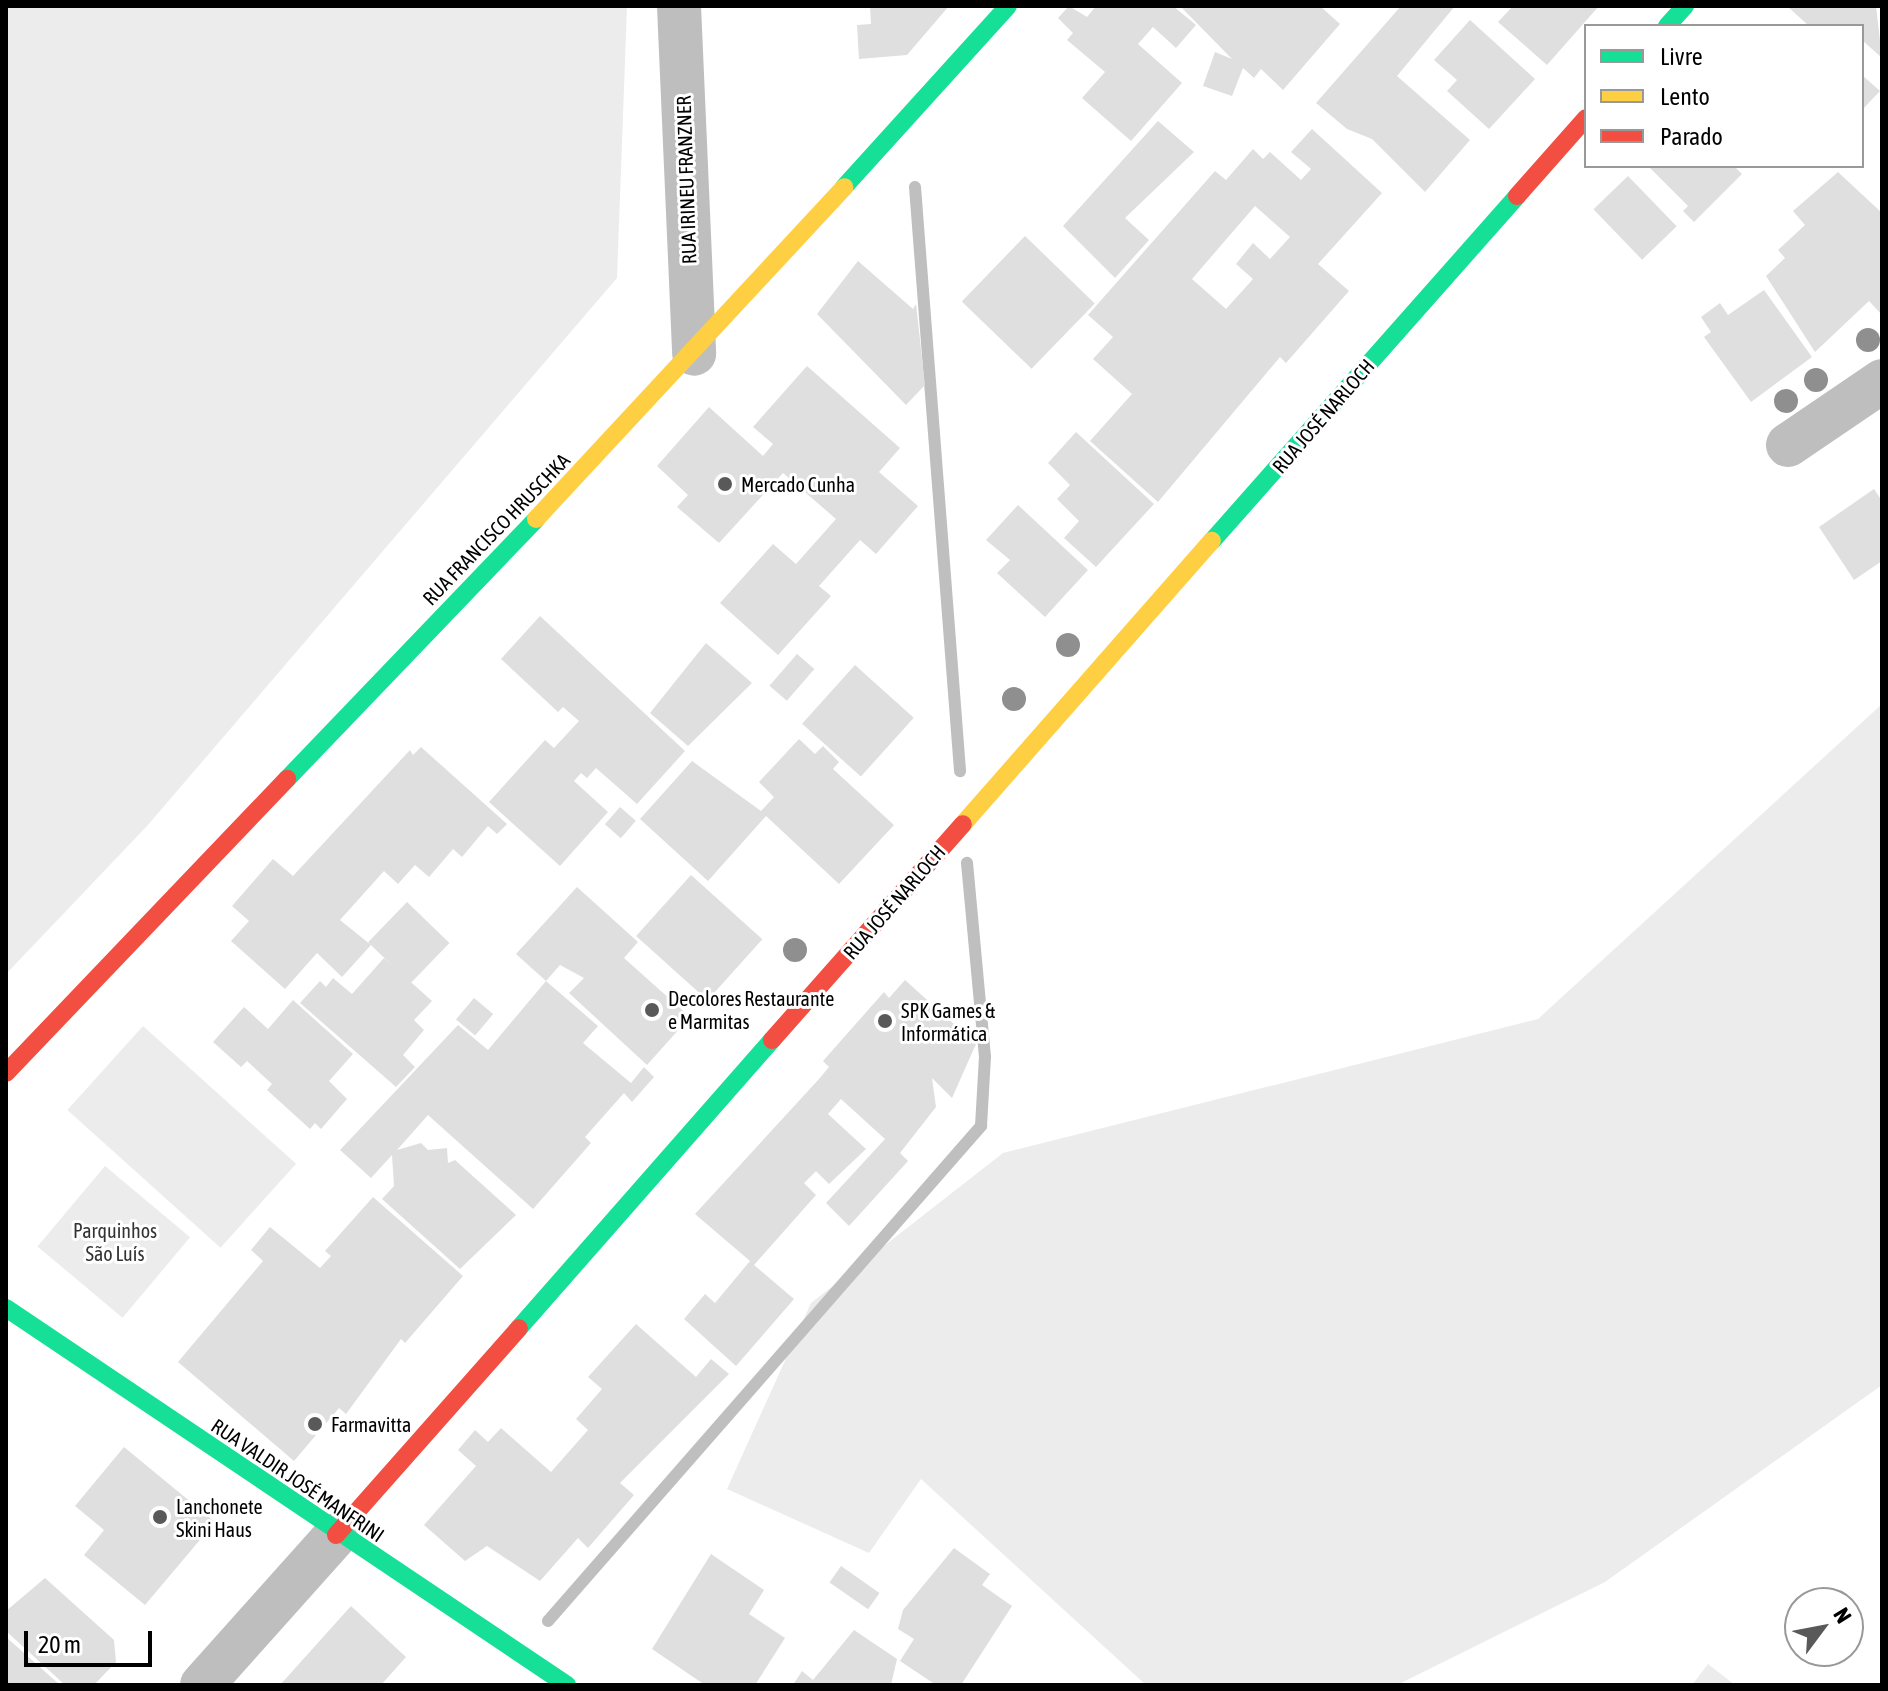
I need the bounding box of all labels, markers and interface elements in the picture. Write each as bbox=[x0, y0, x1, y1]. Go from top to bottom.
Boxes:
legend bbox=[1584, 24, 1864, 168]
text: Livre bbox=[1660, 43, 1703, 70]
text: Lento bbox=[1660, 83, 1710, 110]
street label: RUA IRINEU FRANZNER bbox=[671, 95, 701, 265]
text: Parado bbox=[1660, 123, 1723, 150]
street label: RUA JOSÉ NARLOCH bbox=[1267, 354, 1379, 478]
street label: RUA FRANCISCO HRUSCHKA bbox=[417, 448, 575, 610]
place label: Mercado Cunha bbox=[741, 472, 855, 496]
marker: Mercado Cunha bbox=[716, 475, 734, 493]
street label: RUA JOSÉ NARLOCH bbox=[838, 840, 950, 964]
place label: Decolores Restaurante e Marmitas bbox=[668, 986, 834, 1033]
place label: SPK Games & Informática bbox=[901, 998, 995, 1045]
marker: Decolores Restaurante e Marmitas bbox=[643, 1001, 661, 1019]
marker: SPK Games & Informática bbox=[876, 1012, 894, 1030]
park label: Parquinhos São Luís bbox=[73, 1219, 157, 1266]
place label: Farmavitta bbox=[331, 1412, 411, 1436]
street label: RUA VALDIR JOSÉ MANFRINI bbox=[207, 1413, 389, 1547]
marker: Farmavitta bbox=[306, 1415, 324, 1433]
place label: Lanchonete Skini Haus bbox=[176, 1494, 263, 1541]
marker: Lanchonete Skini Haus bbox=[151, 1508, 169, 1526]
north arrow bbox=[1784, 1587, 1864, 1667]
text: N bbox=[1828, 1603, 1857, 1628]
scale bar bbox=[28, 1615, 156, 1665]
text: 20 m bbox=[38, 1631, 81, 1658]

